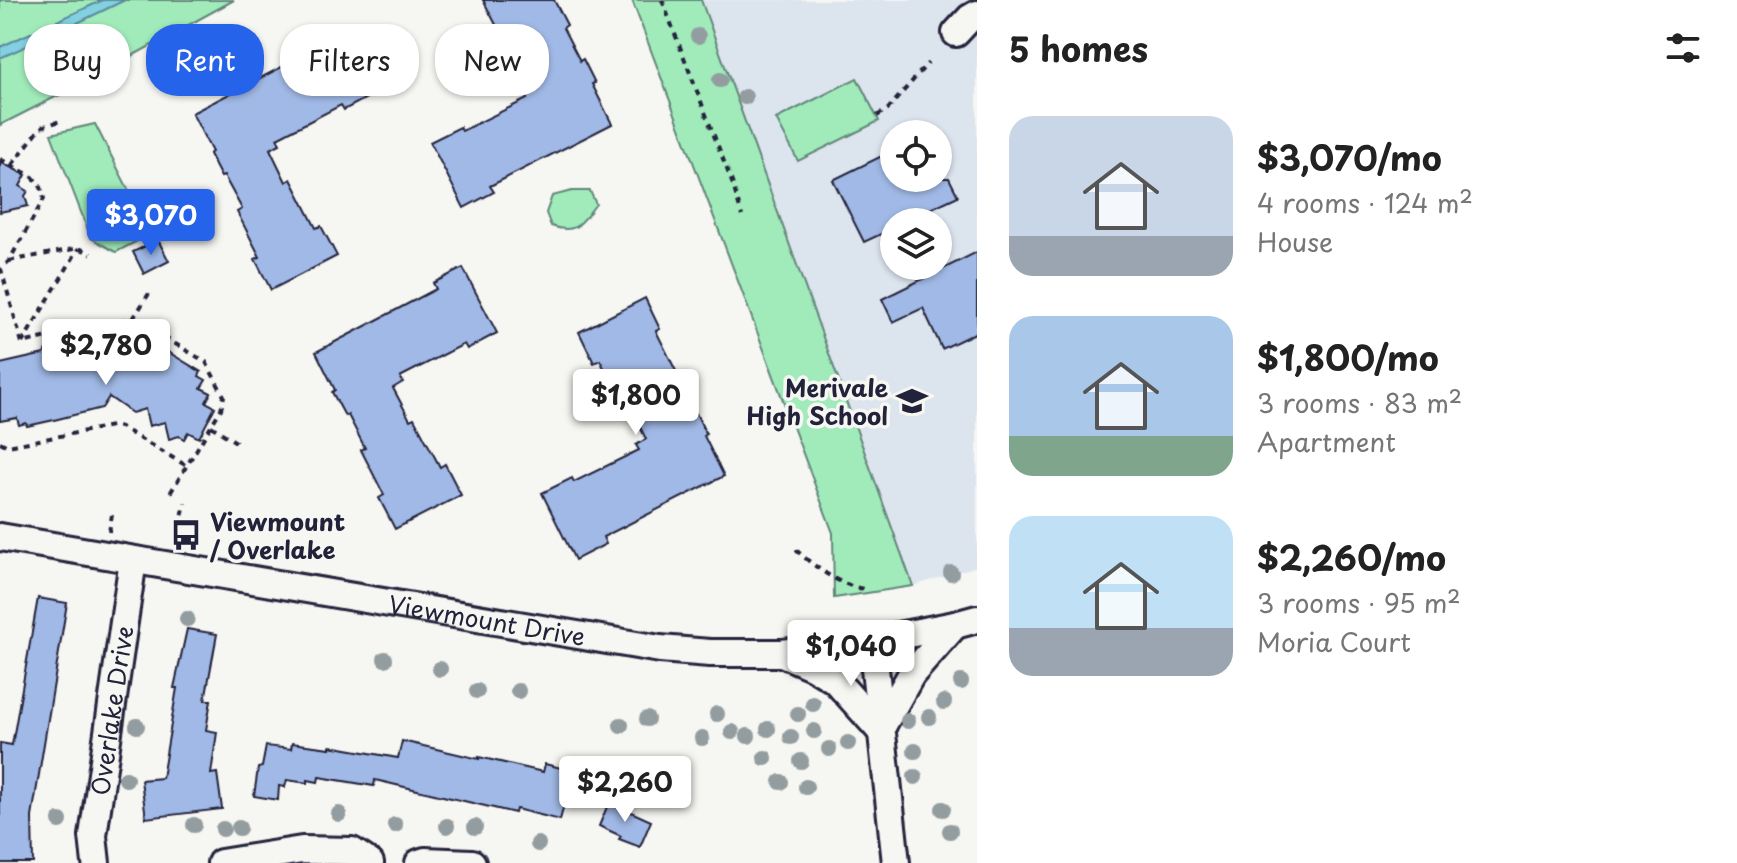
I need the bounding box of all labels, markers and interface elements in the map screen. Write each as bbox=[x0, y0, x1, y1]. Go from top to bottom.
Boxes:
text: 5 homes bbox=[1009, 22, 1148, 74]
chip: Buy bbox=[24, 24, 130, 96]
chip: Rent bbox=[146, 24, 264, 96]
chip: Filters bbox=[280, 24, 419, 96]
chip: New bbox=[435, 24, 549, 96]
icon: filters bbox=[1661, 26, 1705, 70]
map controls bbox=[880, 120, 952, 280]
button: locate bbox=[880, 120, 952, 192]
text: $3,070/mo bbox=[1257, 131, 1442, 183]
icon: home bbox=[1073, 148, 1169, 244]
text: 4 rooms · 124 m² bbox=[1257, 183, 1473, 222]
pin: $3,070 bbox=[86, 189, 216, 257]
text: $3,070 bbox=[105, 195, 197, 234]
button: layers bbox=[880, 208, 952, 280]
text: House bbox=[1257, 222, 1333, 261]
pin: $2,780 bbox=[41, 319, 171, 387]
text: $2,780 bbox=[60, 325, 152, 364]
text: $1,800/mo bbox=[1257, 331, 1439, 383]
icon: home bbox=[1073, 348, 1169, 444]
pin: $1,800 bbox=[571, 369, 701, 437]
place label: Merivale High School bbox=[746, 369, 888, 433]
text: $1,800 bbox=[591, 375, 681, 414]
text: 3 rooms · 83 m² bbox=[1257, 383, 1462, 422]
school or university icon: Merivale High School bbox=[895, 384, 929, 418]
text: Apartment bbox=[1257, 422, 1396, 461]
place label: Viewmount / Overlake bbox=[209, 503, 345, 567]
bus stop icon: Viewmount / Overlake bbox=[169, 518, 203, 552]
text: $2,260/mo bbox=[1257, 531, 1446, 583]
icon: home bbox=[1073, 548, 1169, 644]
text: 3 rooms · 95 m² bbox=[1257, 583, 1461, 622]
street label: Viewmount Drive bbox=[386, 585, 588, 654]
pin: $1,040 bbox=[786, 620, 916, 688]
text: Moria Court bbox=[1257, 622, 1411, 661]
street label: Overlake Drive bbox=[81, 623, 141, 798]
text: $1,040 bbox=[805, 626, 897, 665]
pin: $2,260 bbox=[560, 756, 690, 824]
text: $2,260 bbox=[577, 762, 673, 801]

